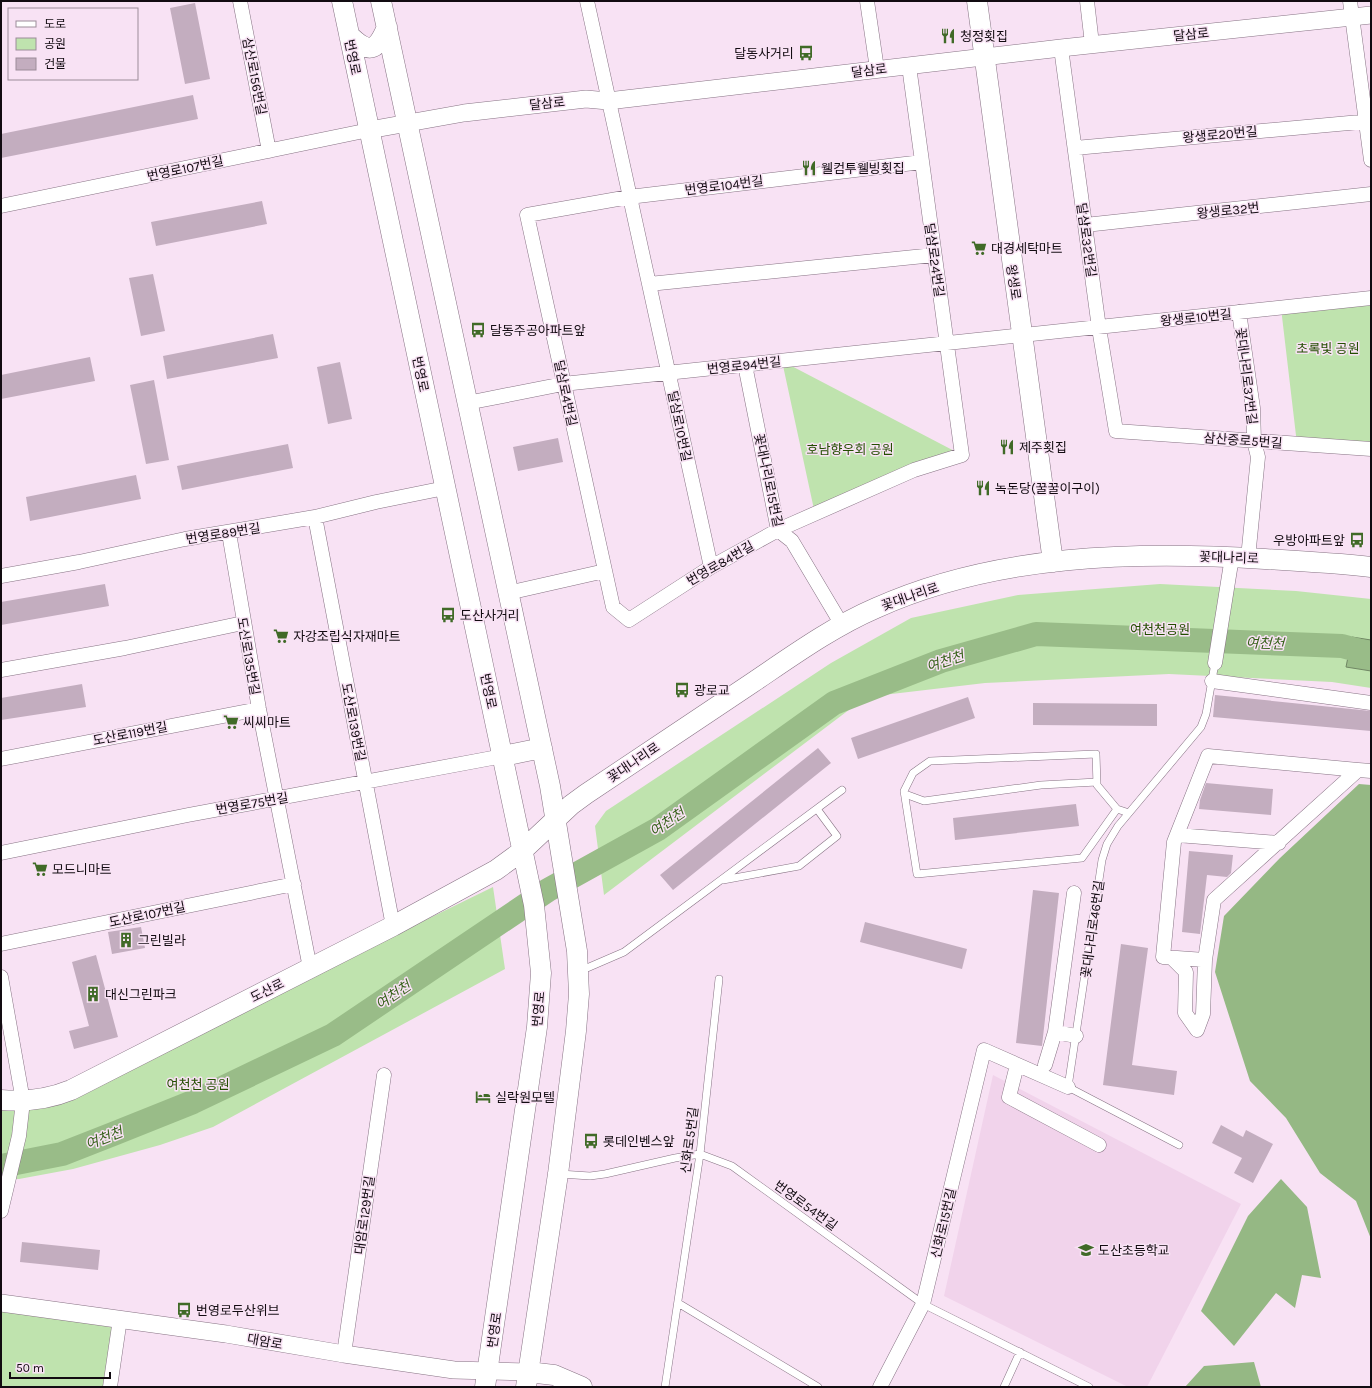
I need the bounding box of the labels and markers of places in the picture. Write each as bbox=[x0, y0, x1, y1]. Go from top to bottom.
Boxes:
restaurant icon: 청정횟집 bbox=[939, 27, 957, 45]
place label: 청정횟집 bbox=[960, 29, 1008, 44]
bus stop icon: 달동사거리 bbox=[797, 44, 815, 62]
place label: 달동사거리 bbox=[734, 46, 794, 61]
restaurant icon: 웰컴투웰빙횟집 bbox=[800, 159, 818, 177]
place label: 웰컴투웰빙횟집 bbox=[821, 161, 905, 176]
supermarket icon: 대경세탁마트 bbox=[970, 239, 988, 257]
place label: 대경세탁마트 bbox=[991, 241, 1063, 256]
bus stop icon: 달동주공아파트앞 bbox=[469, 321, 487, 339]
place label: 달동주공아파트앞 bbox=[490, 323, 586, 338]
restaurant icon: 제주횟집 bbox=[998, 438, 1016, 456]
place label: 제주횟집 bbox=[1019, 440, 1067, 455]
restaurant icon: 녹돈당(꿀꿀이구이) bbox=[974, 479, 992, 497]
place label: 녹돈당(꿀꿀이구이) bbox=[995, 481, 1100, 496]
bus stop icon: 우방아파트앞 bbox=[1348, 531, 1366, 549]
place label: 우방아파트앞 bbox=[1273, 533, 1345, 548]
bus stop icon: 도산사거리 bbox=[439, 606, 457, 624]
place label: 도산사거리 bbox=[460, 608, 520, 623]
supermarket icon: 자강조립식자재마트 bbox=[272, 627, 290, 645]
place label: 자강조립식자재마트 bbox=[293, 629, 401, 644]
bus stop icon: 광로교 bbox=[673, 681, 691, 699]
place label: 광로교 bbox=[694, 683, 730, 698]
supermarket icon: 씨씨마트 bbox=[222, 713, 240, 731]
place label: 씨씨마트 bbox=[243, 715, 291, 730]
supermarket icon: 모드니마트 bbox=[31, 860, 49, 878]
place label: 모드니마트 bbox=[52, 862, 112, 877]
building icon: 그린빌라 bbox=[117, 931, 135, 949]
place label: 그린빌라 bbox=[138, 933, 186, 948]
building icon: 대신그린파크 bbox=[84, 985, 102, 1003]
place label: 대신그린파크 bbox=[105, 987, 177, 1002]
hotel icon: 실락원모텔 bbox=[474, 1088, 492, 1106]
place label: 실락원모텔 bbox=[495, 1090, 555, 1105]
bus stop icon: 롯데인벤스앞 bbox=[582, 1132, 600, 1150]
place label: 롯데인벤스앞 bbox=[603, 1134, 675, 1149]
school or university icon: 도산초등학교 bbox=[1077, 1241, 1095, 1259]
place label: 도산초등학교 bbox=[1098, 1243, 1170, 1258]
bus stop icon: 번영로두산위브 bbox=[175, 1301, 193, 1319]
place label: 번영로두산위브 bbox=[196, 1303, 280, 1318]

